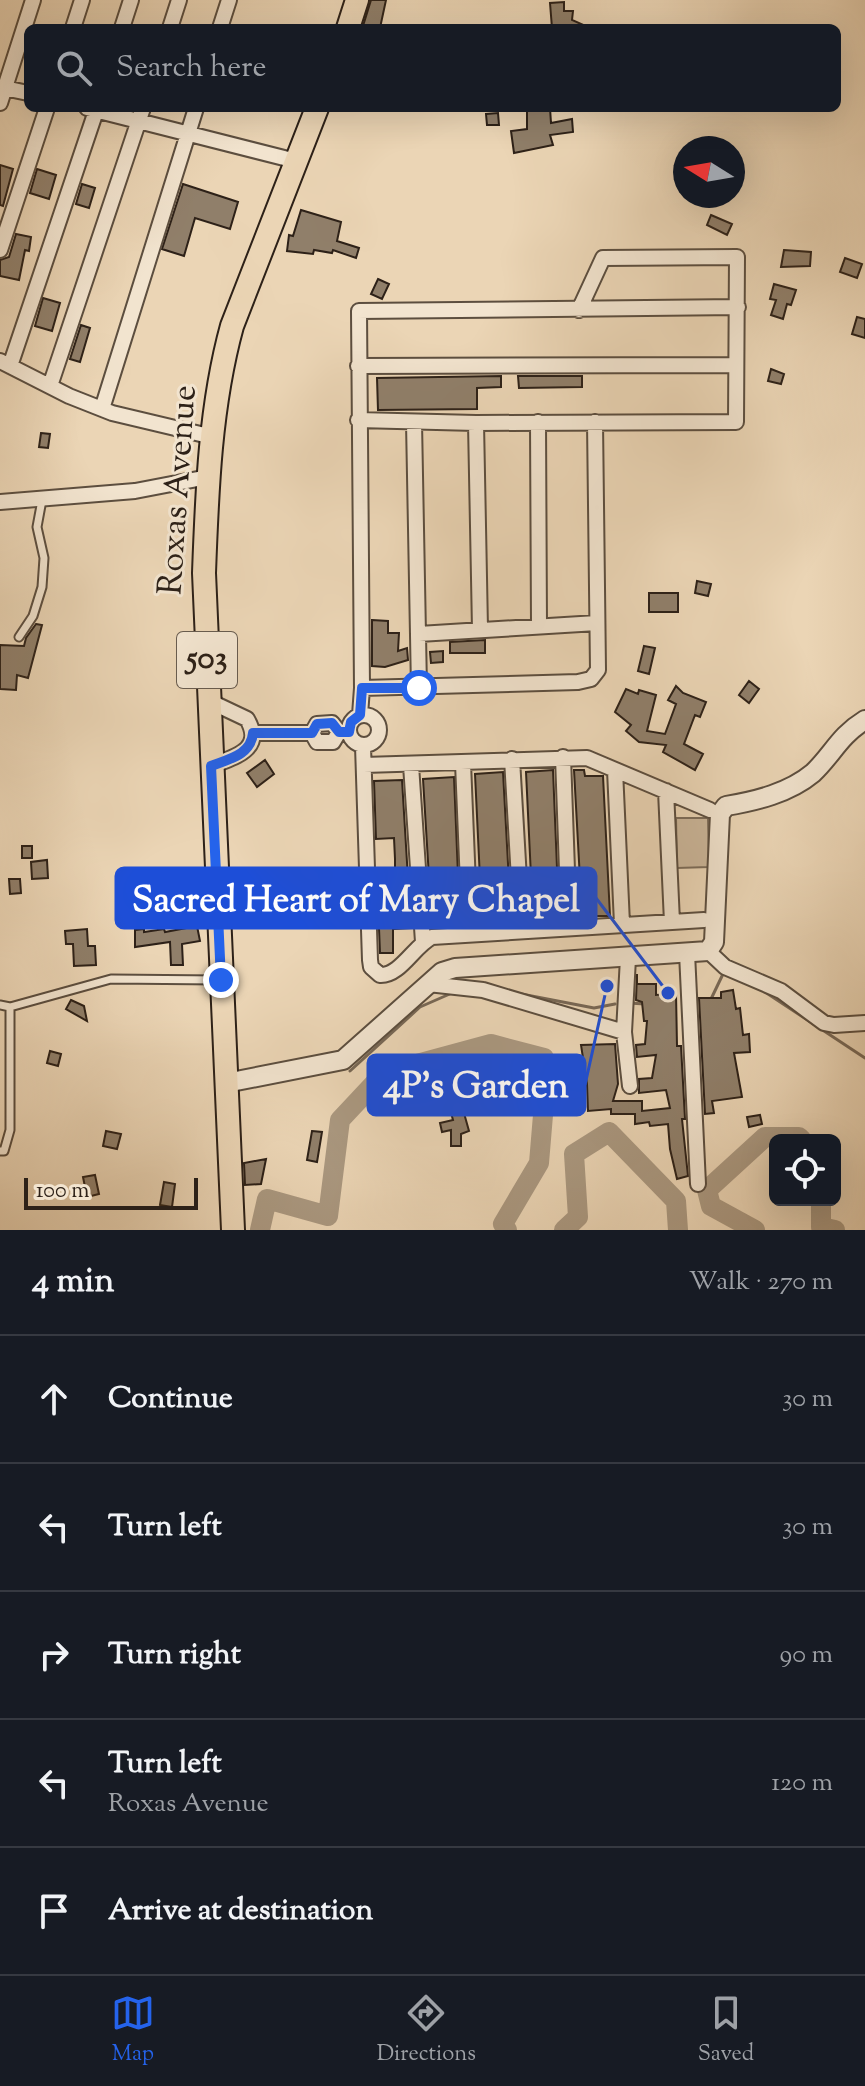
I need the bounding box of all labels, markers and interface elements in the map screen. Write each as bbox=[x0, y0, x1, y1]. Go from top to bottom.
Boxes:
search box bbox=[24, 24, 841, 112]
icon: search bbox=[52, 46, 96, 90]
text: Search here bbox=[116, 47, 266, 90]
north arrow bbox=[673, 136, 745, 208]
street label: Roxas Avenue bbox=[147, 383, 211, 597]
road number: 503 bbox=[177, 632, 237, 688]
route start bbox=[401, 670, 437, 706]
callout: Sacred Heart of Mary Chapel bbox=[116, 868, 596, 928]
text: Sacred Heart of Mary Chapel bbox=[132, 876, 580, 928]
route end bbox=[203, 962, 239, 998]
callout: 4P's Garden bbox=[368, 1055, 585, 1115]
text: 4P's Garden bbox=[382, 1062, 570, 1114]
map controls bbox=[769, 1134, 841, 1206]
button: locate bbox=[769, 1134, 841, 1206]
scale bar bbox=[24, 1174, 198, 1210]
text: 100 m bbox=[36, 1176, 89, 1208]
text: 4 min bbox=[32, 1258, 114, 1307]
text: Walk · 270 m bbox=[689, 1264, 833, 1301]
icon: ahead bbox=[32, 1377, 76, 1421]
text: Continue bbox=[108, 1378, 233, 1421]
text: 30 m bbox=[782, 1381, 833, 1418]
icon: left bbox=[32, 1505, 76, 1549]
text: Turn left bbox=[108, 1506, 222, 1549]
text: 30 m bbox=[782, 1509, 833, 1546]
icon: right bbox=[32, 1633, 76, 1677]
text: Turn right bbox=[108, 1634, 241, 1677]
text: 90 m bbox=[780, 1637, 833, 1674]
text: Turn left bbox=[108, 1743, 222, 1786]
icon: left bbox=[32, 1761, 76, 1805]
text: 120 m bbox=[771, 1765, 833, 1802]
text: Roxas Avenue bbox=[108, 1786, 269, 1823]
icon: arrive bbox=[32, 1889, 76, 1933]
text: Arrive at destination bbox=[108, 1890, 373, 1933]
tab: Map bbox=[111, 1991, 155, 2071]
tab: Directions bbox=[377, 1991, 476, 2071]
tab: Saved bbox=[698, 1991, 754, 2071]

